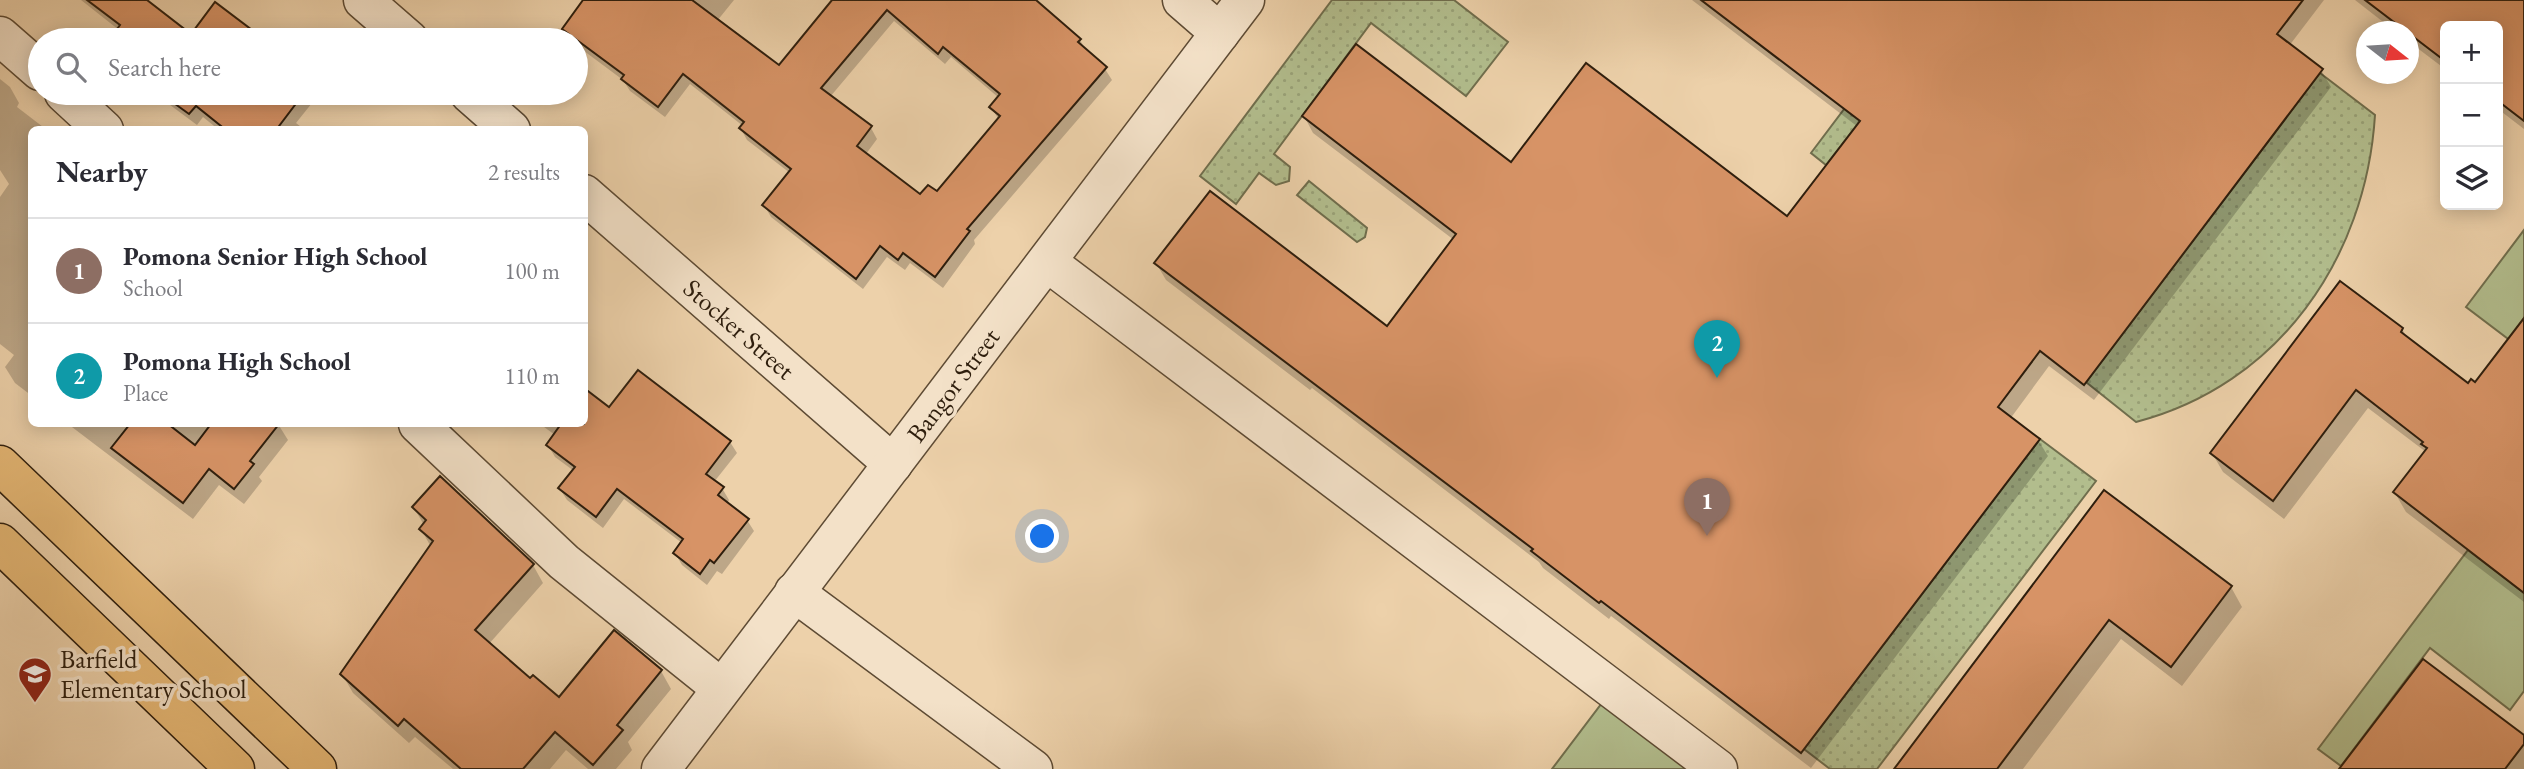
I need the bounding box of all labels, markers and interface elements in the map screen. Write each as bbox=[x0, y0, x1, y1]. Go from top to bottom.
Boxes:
north arrow bbox=[2356, 21, 2419, 84]
map controls bbox=[2440, 21, 2503, 210]
button: + bbox=[2440, 21, 2503, 84]
search box bbox=[28, 28, 588, 105]
icon: search bbox=[52, 48, 90, 86]
text: Search here bbox=[108, 50, 221, 84]
button: − bbox=[2440, 84, 2503, 147]
button: layers bbox=[2440, 147, 2503, 210]
text: Nearby bbox=[56, 152, 148, 191]
text: 2 results bbox=[488, 157, 560, 187]
text: Pomona Senior High School bbox=[123, 239, 427, 273]
text: 1 bbox=[73, 256, 85, 286]
text: 100 m bbox=[504, 256, 560, 286]
street label: Stocker Street bbox=[676, 271, 802, 387]
text: School bbox=[123, 273, 183, 303]
pin: 2 bbox=[1694, 320, 1740, 378]
street label: Bangor Street bbox=[899, 321, 1007, 449]
text: Pomona High School bbox=[123, 344, 351, 378]
text: 2 bbox=[73, 361, 85, 391]
text: 110 m bbox=[504, 361, 560, 391]
text: Place bbox=[123, 378, 168, 408]
pin: 1 bbox=[1684, 478, 1730, 536]
your location bbox=[1025, 519, 1059, 553]
place label: Barfield Elementary School bbox=[60, 642, 247, 706]
school or university icon: Barfield Elementary School bbox=[16, 655, 54, 704]

